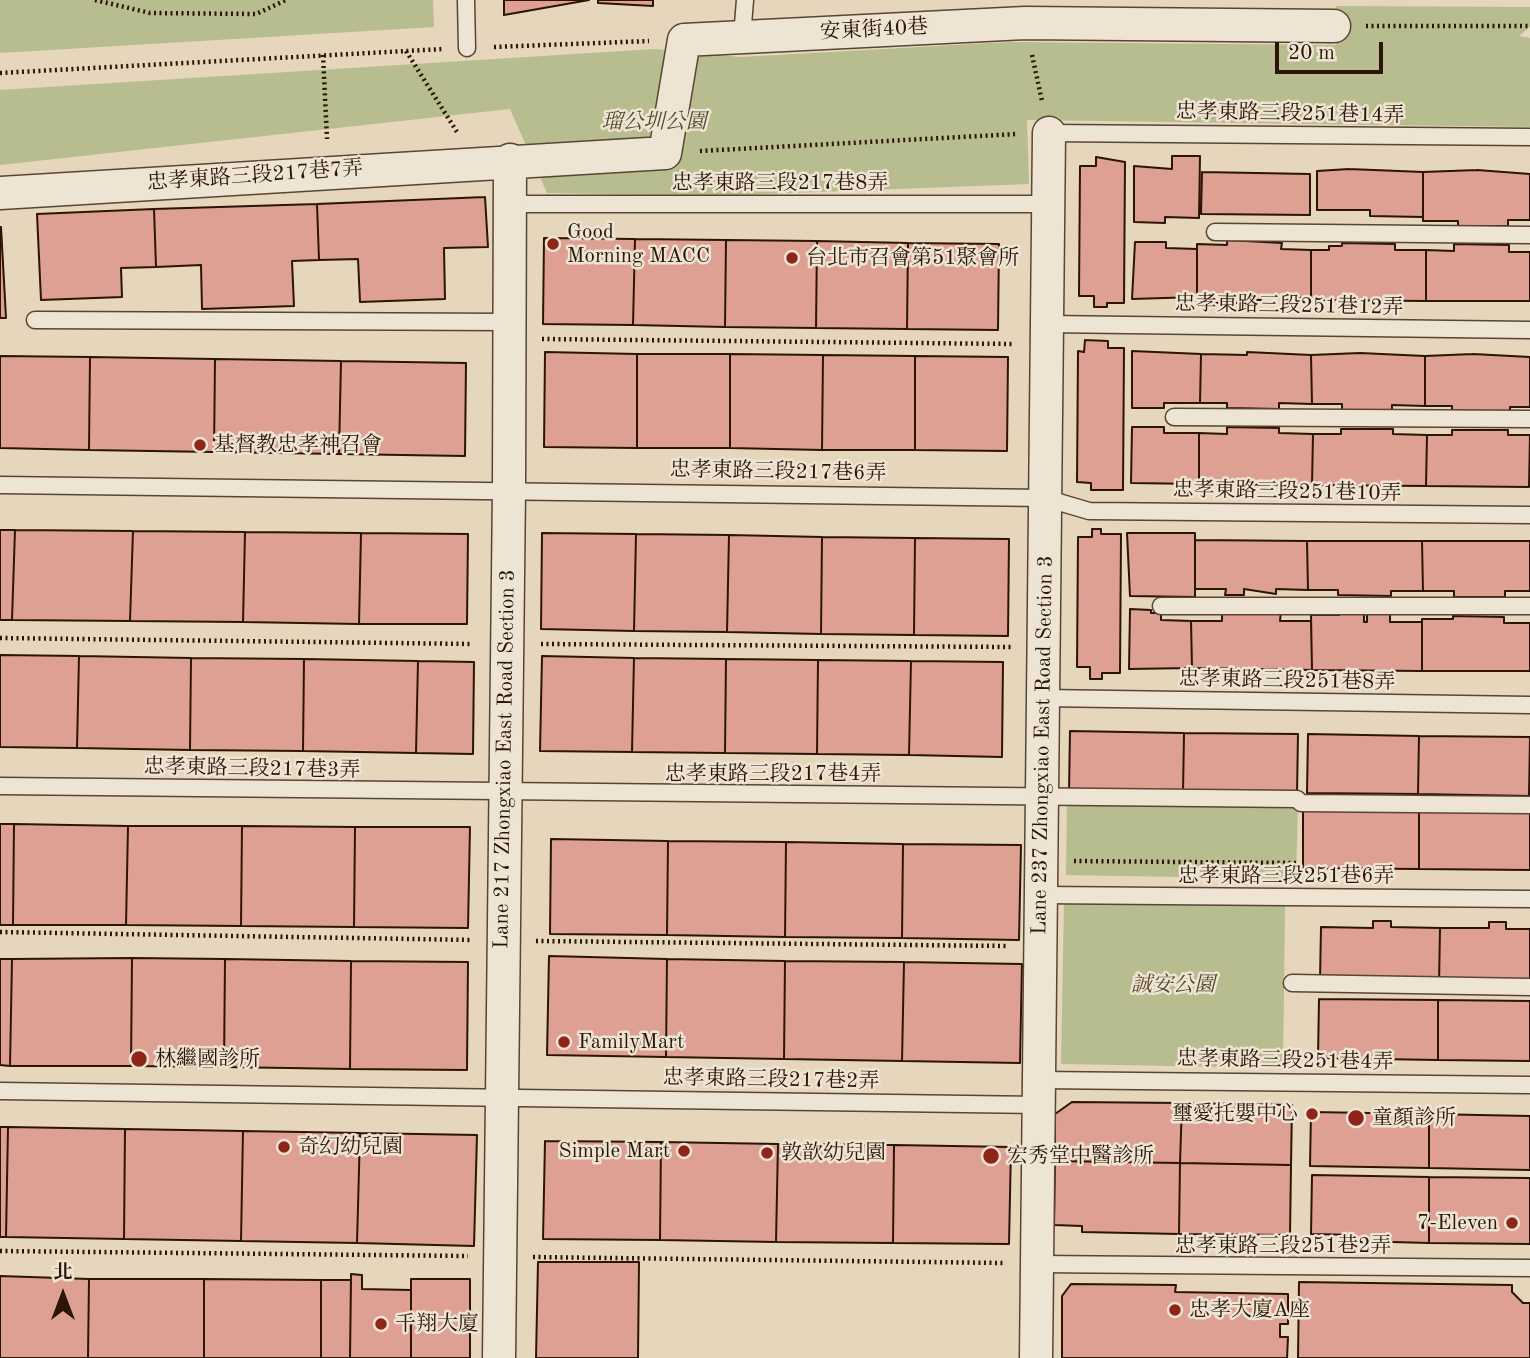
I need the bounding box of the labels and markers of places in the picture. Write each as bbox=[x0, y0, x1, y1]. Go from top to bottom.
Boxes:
place label: Good Morning MACC bbox=[567, 219, 710, 269]
marker: Good Morning MACC bbox=[545, 236, 561, 252]
place label: 台北市召會第51聚會所 bbox=[806, 245, 1019, 271]
marker: 台北市召會第51聚會所 bbox=[784, 250, 800, 266]
place label: 基督教忠孝神召會 bbox=[214, 432, 382, 458]
marker: 基督教忠孝神召會 bbox=[192, 437, 208, 453]
place label: FamilyMart bbox=[578, 1029, 684, 1055]
marker: FamilyMart bbox=[556, 1034, 572, 1050]
place label: 林繼國診所 bbox=[155, 1046, 260, 1072]
marker: 林繼國診所 bbox=[129, 1049, 149, 1069]
place label: 璽愛托嬰中心 bbox=[1172, 1101, 1298, 1127]
place label: 童顏診所 bbox=[1372, 1105, 1456, 1131]
marker: 璽愛托嬰中心 bbox=[1304, 1106, 1320, 1122]
marker: 童顏診所 bbox=[1346, 1108, 1366, 1128]
place label: 奇幻幼兒園 bbox=[298, 1134, 403, 1160]
place label: Simple Mart bbox=[559, 1138, 670, 1164]
marker: 奇幻幼兒園 bbox=[276, 1139, 292, 1155]
place label: 敦歆幼兒園 bbox=[781, 1140, 886, 1166]
marker: Simple Mart bbox=[676, 1143, 692, 1159]
place label: 宏秀堂中醫診所 bbox=[1007, 1143, 1154, 1169]
marker: 敦歆幼兒園 bbox=[759, 1145, 775, 1161]
marker: 宏秀堂中醫診所 bbox=[981, 1146, 1001, 1166]
place label: 7-Eleven bbox=[1417, 1210, 1498, 1236]
marker: 7-Eleven bbox=[1504, 1215, 1520, 1231]
place label: 忠孝大廈A座 bbox=[1189, 1297, 1310, 1323]
marker: 忠孝大廈A座 bbox=[1167, 1302, 1183, 1318]
place label: 千翔大廈 bbox=[395, 1311, 479, 1337]
marker: 千翔大廈 bbox=[373, 1316, 389, 1332]

